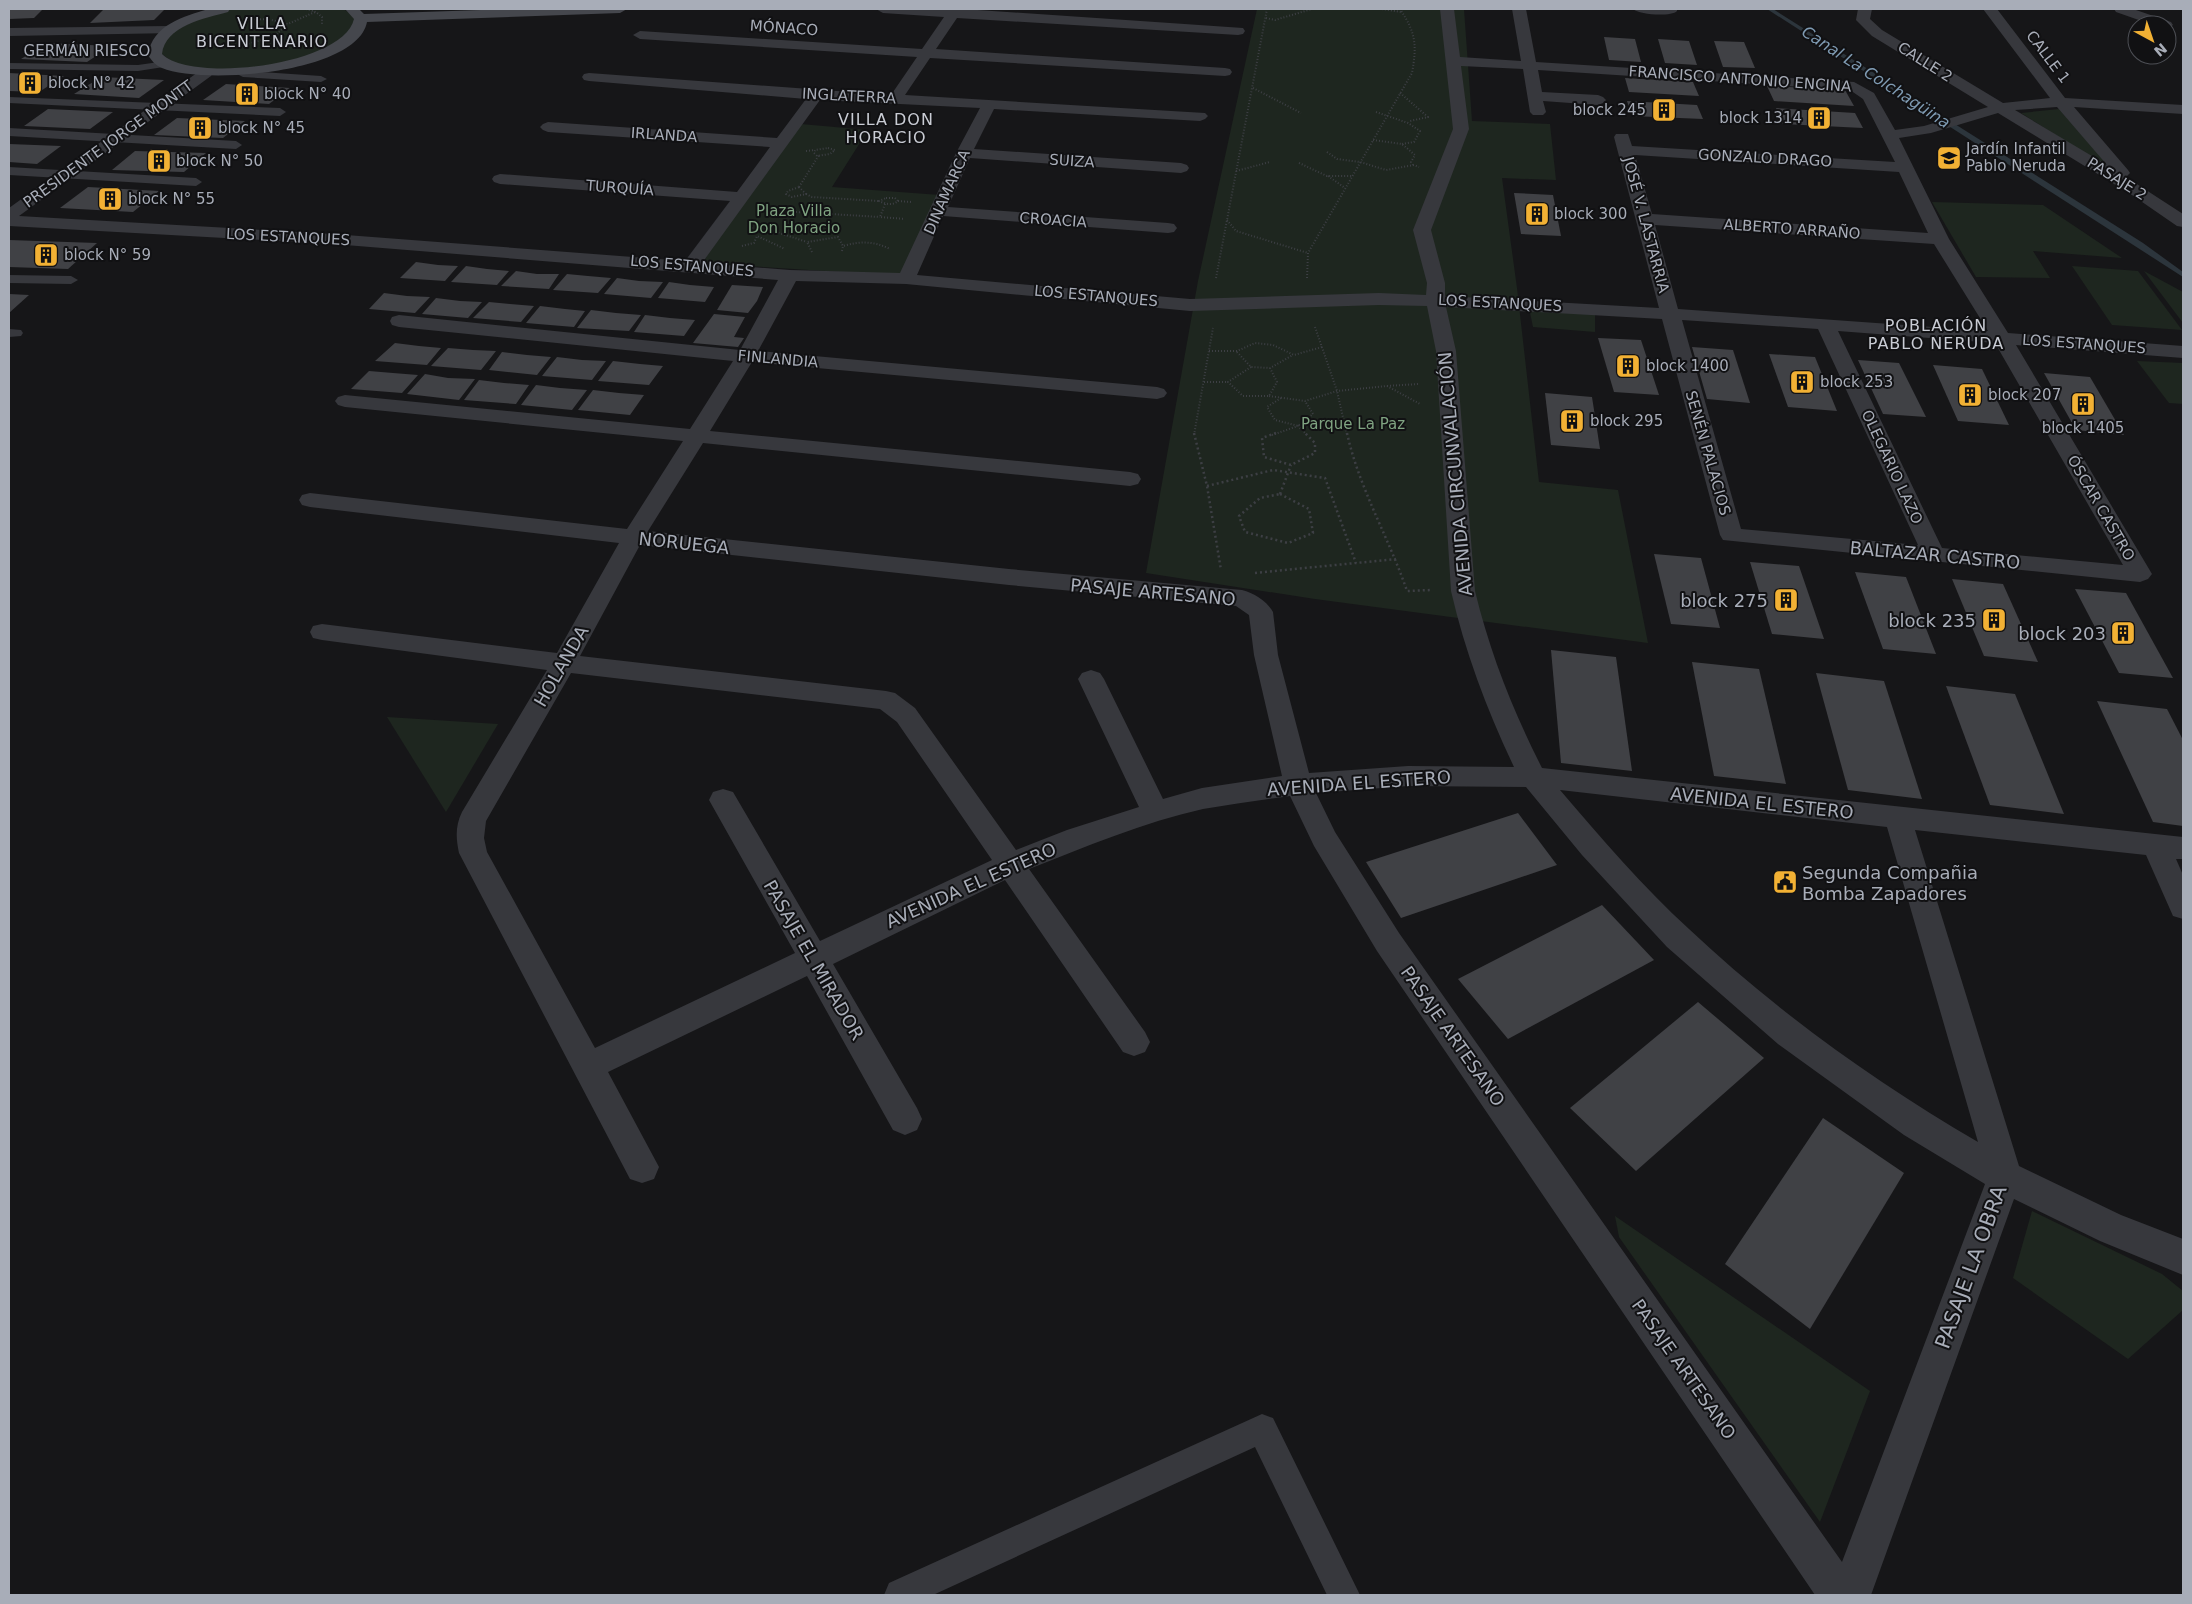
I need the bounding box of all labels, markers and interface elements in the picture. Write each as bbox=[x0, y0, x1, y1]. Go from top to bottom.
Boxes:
district label: VILLA BICENTENARIO bbox=[196, 14, 328, 51]
north arrow bbox=[2127, 15, 2177, 65]
street label: MÓNACO bbox=[749, 16, 819, 39]
water label: Canal La Colchagüina bbox=[1798, 22, 1954, 132]
street label: CALLE 1 bbox=[2022, 27, 2074, 87]
street label: CALLE 2 bbox=[1894, 38, 1956, 86]
text: N bbox=[2151, 40, 2170, 60]
street label: GERMÁN RIESCO bbox=[24, 41, 150, 60]
street label: FRANCISCO ANTONIO ENCINA bbox=[1628, 62, 1853, 96]
building icon: block N° 42 bbox=[17, 70, 43, 96]
place label: block N° 42 bbox=[48, 74, 135, 92]
street label: PRESIDENTE JORGE MONTT bbox=[20, 76, 197, 212]
building icon: block N° 40 bbox=[234, 81, 260, 107]
place label: block N° 40 bbox=[264, 85, 351, 103]
street label: INGLATERRA bbox=[801, 85, 897, 107]
building icon: block 245 bbox=[1651, 97, 1677, 123]
place label: block 245 bbox=[1573, 101, 1646, 119]
building icon: block 1314 bbox=[1806, 105, 1832, 131]
place label: block 1314 bbox=[1719, 109, 1802, 127]
district label: VILLA DON HORACIO bbox=[838, 110, 934, 147]
building icon: block N° 45 bbox=[187, 115, 213, 141]
place label: block N° 45 bbox=[218, 119, 305, 137]
street label: IRLANDA bbox=[630, 124, 699, 146]
place label: Jardín Infantil Pablo Neruda bbox=[1965, 140, 2066, 175]
street label: GONZALO DRAGO bbox=[1697, 145, 1833, 171]
school or university icon: Jardín Infantil Pablo Neruda bbox=[1936, 145, 1962, 171]
street label: DINAMARCA bbox=[920, 146, 974, 237]
building icon: block N° 50 bbox=[146, 148, 172, 174]
street label: SUIZA bbox=[1049, 150, 1096, 172]
place label: block N° 50 bbox=[176, 152, 263, 170]
street label: JOSÉ V. LASTARRIA bbox=[1619, 154, 1674, 296]
street label: PASAJE 2 bbox=[2084, 154, 2150, 204]
street label: TURQUÍA bbox=[584, 176, 655, 199]
building icon: block N° 55 bbox=[97, 186, 123, 212]
place label: block N° 55 bbox=[128, 190, 215, 208]
building icon: block 300 bbox=[1524, 201, 1550, 227]
park label: Plaza Villa Don Horacio bbox=[748, 202, 840, 237]
place label: block 300 bbox=[1554, 205, 1627, 223]
street label: CROACIA bbox=[1019, 209, 1088, 231]
street label: ALBERTO ARRAÑO bbox=[1723, 214, 1861, 243]
street label: LOS ESTANQUES bbox=[226, 225, 350, 249]
building icon: block N° 59 bbox=[33, 242, 59, 268]
place label: block N° 59 bbox=[64, 246, 151, 264]
street label: LOS ESTANQUES bbox=[629, 252, 755, 280]
street label: LOS ESTANQUES bbox=[1033, 282, 1159, 310]
street label: LOS ESTANQUES bbox=[1438, 291, 1562, 315]
district label: POBLACIÓN PABLO NERUDA bbox=[1868, 316, 2004, 353]
street label: LOS ESTANQUES bbox=[2021, 331, 2147, 357]
street label: FINLANDIA bbox=[737, 347, 820, 372]
street label: AVENIDA CIRCUNVALACIÓN bbox=[1434, 351, 1476, 597]
building icon: block 1400 bbox=[1615, 353, 1641, 379]
place label: block 1400 bbox=[1646, 357, 1729, 375]
building icon: block 253 bbox=[1789, 369, 1815, 395]
place label: block 253 bbox=[1820, 373, 1893, 391]
building icon: block 207 bbox=[1957, 382, 1983, 408]
place label: block 207 bbox=[1988, 386, 2061, 404]
street label: SENÉN PALACIOS bbox=[1682, 388, 1735, 517]
building icon: block 1405 bbox=[2070, 391, 2096, 417]
street label: OLEGARIO LAZO bbox=[1858, 407, 1926, 527]
building icon: block 295 bbox=[1559, 408, 1585, 434]
place label: block 295 bbox=[1590, 412, 1663, 430]
park label: Parque La Paz bbox=[1301, 415, 1405, 433]
place label: block 1405 bbox=[2042, 419, 2124, 437]
street label: ÓSCAR CASTRO bbox=[2063, 452, 2139, 564]
street label: NORUEGA bbox=[638, 528, 731, 558]
street label: BALTAZAR CASTRO bbox=[1849, 537, 2021, 573]
street label: PASAJE ARTESANO bbox=[1069, 574, 1237, 610]
building icon: block 275 bbox=[1773, 587, 1799, 613]
place label: block 275 bbox=[1680, 590, 1768, 611]
building icon: block 235 bbox=[1981, 607, 2007, 633]
place label: block 235 bbox=[1888, 610, 1976, 631]
building icon: block 203 bbox=[2110, 620, 2136, 646]
street label: HOLANDA bbox=[529, 621, 593, 710]
place label: block 203 bbox=[2018, 623, 2106, 644]
street label: AVENIDA EL ESTERO bbox=[1266, 766, 1452, 800]
street label: AVENIDA EL ESTERO bbox=[1669, 783, 1855, 823]
street label: AVENIDA EL ESTERO bbox=[883, 838, 1059, 932]
place label: Segunda Compañia Bomba Zapadores bbox=[1802, 862, 1978, 904]
public building icon: Segunda Compañia Bomba Zapadores bbox=[1772, 869, 1798, 895]
street label: PASAJE EL MIRADOR bbox=[760, 876, 868, 1044]
street label: PASAJE ARTESANO bbox=[1397, 962, 1509, 1110]
street label: PASAJE LA OBRA bbox=[1930, 1181, 2012, 1352]
street label: PASAJE ARTESANO bbox=[1628, 1295, 1740, 1443]

